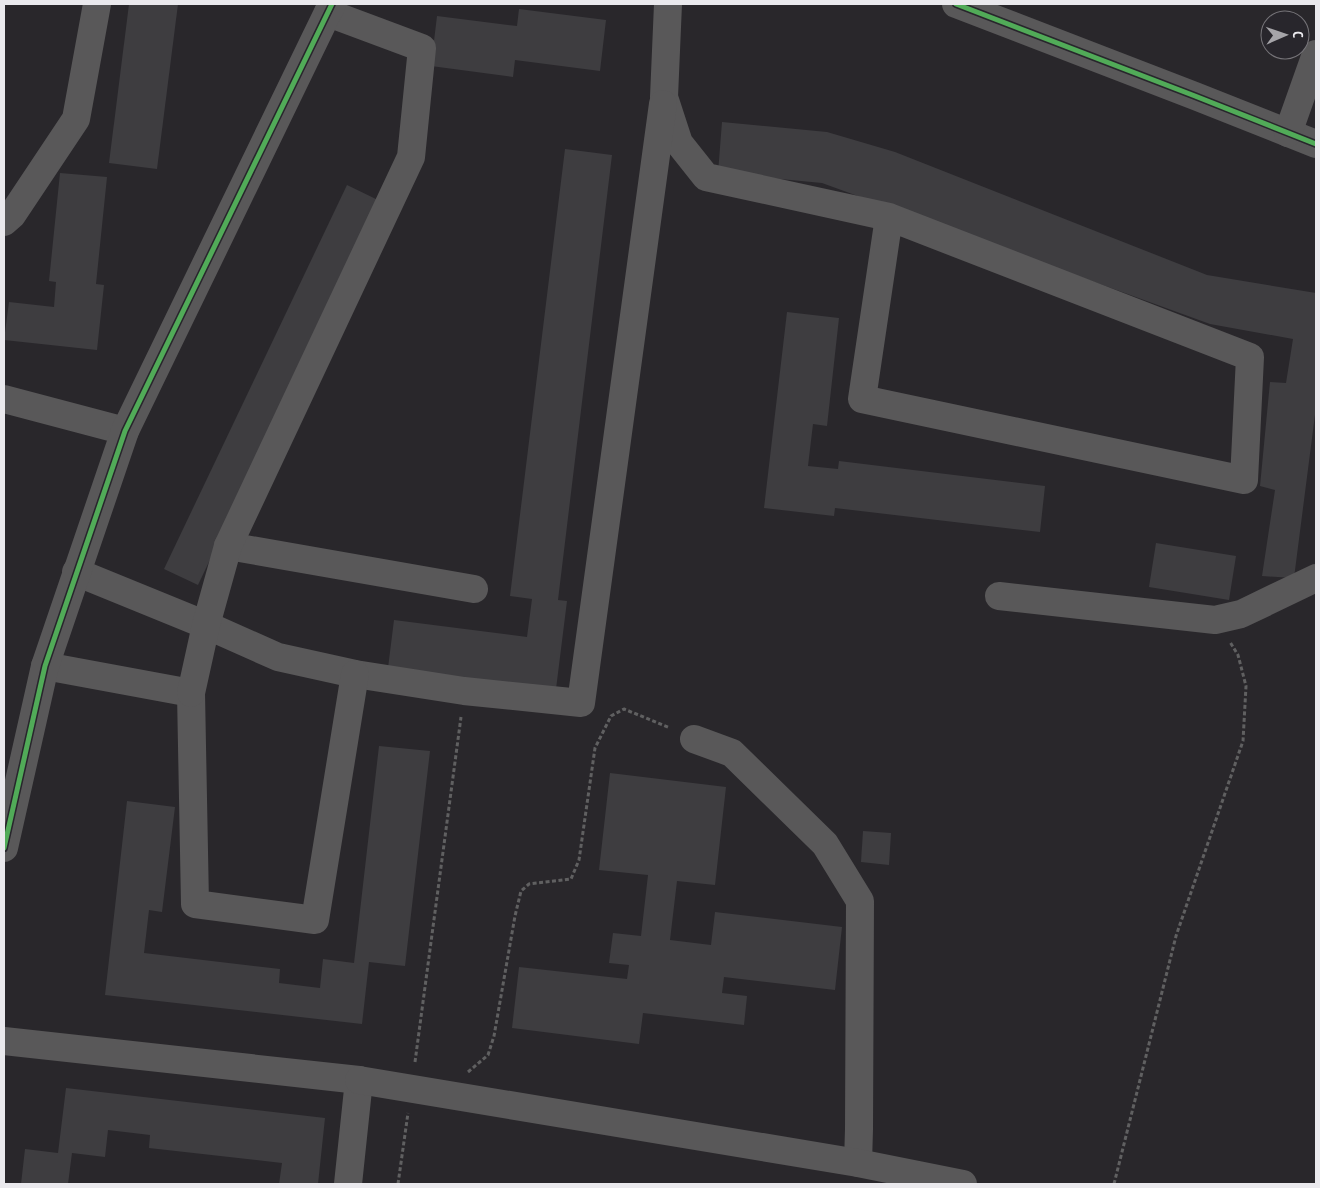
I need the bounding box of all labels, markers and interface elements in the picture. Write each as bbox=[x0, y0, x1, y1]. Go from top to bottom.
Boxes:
north arrow bbox=[1260, 10, 1310, 60]
text: С bbox=[1289, 31, 1307, 39]

